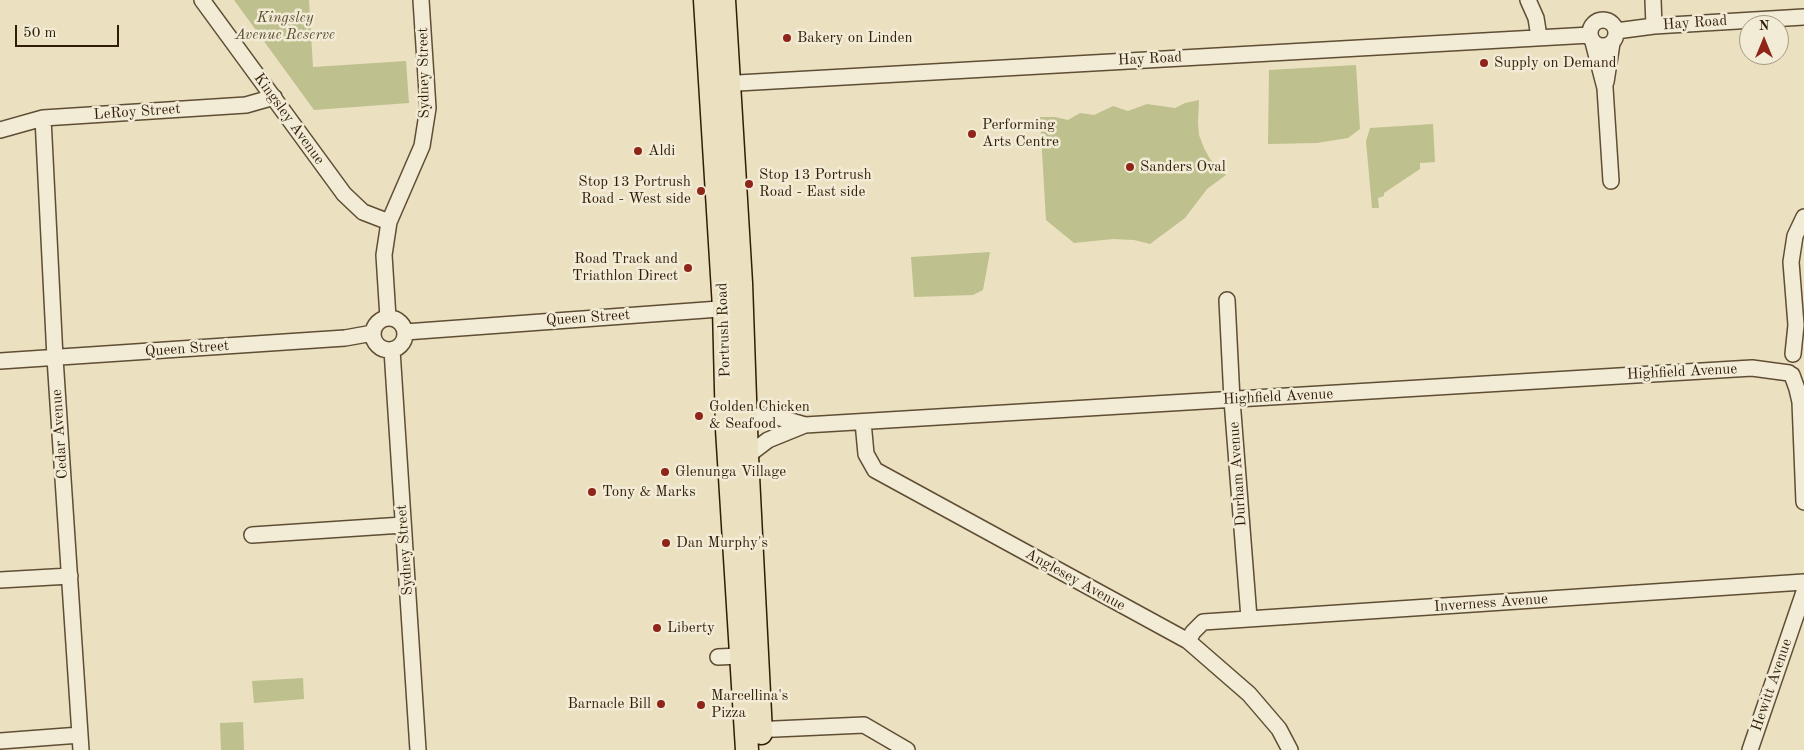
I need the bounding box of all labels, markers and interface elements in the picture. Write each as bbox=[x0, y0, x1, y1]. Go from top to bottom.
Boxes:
park label: Kingsley Avenue Reserve bbox=[235, 9, 335, 44]
street label: Hay Road bbox=[1662, 12, 1728, 34]
scale bar bbox=[18, 15, 121, 47]
north arrow bbox=[1739, 15, 1789, 65]
text: N bbox=[1759, 19, 1769, 33]
text: 50 m bbox=[23, 26, 57, 41]
street label: Sydney Street bbox=[414, 27, 434, 119]
place label: Bakery on Linden bbox=[797, 29, 913, 47]
marker: Bakery on Linden bbox=[781, 32, 793, 44]
street label: Hay Road bbox=[1117, 48, 1183, 70]
place label: Supply on Demand bbox=[1494, 54, 1617, 72]
marker: Supply on Demand bbox=[1478, 57, 1490, 69]
street label: Kingsley Avenue bbox=[250, 70, 328, 168]
street label: LeRoy Street bbox=[93, 100, 181, 124]
place label: Performing Arts Centre bbox=[982, 116, 1059, 151]
marker: Performing Arts Centre bbox=[966, 128, 978, 140]
place label: Aldi bbox=[648, 142, 675, 160]
marker: Aldi bbox=[632, 145, 644, 157]
place label: Sanders Oval bbox=[1140, 158, 1226, 176]
marker: Sanders Oval bbox=[1124, 161, 1136, 173]
place label: Stop 13 Portrush Road - East side bbox=[759, 166, 872, 201]
place label: Stop 13 Portrush Road - West side bbox=[578, 173, 691, 208]
marker: Stop 13 Portrush Road - East side bbox=[743, 178, 755, 190]
marker: Stop 13 Portrush Road - West side bbox=[695, 185, 707, 197]
place label: Road Track and Triathlon Direct bbox=[572, 250, 678, 285]
marker: Road Track and Triathlon Direct bbox=[682, 262, 694, 274]
street label: Portrush Road bbox=[713, 282, 735, 378]
street label: Queen Street bbox=[545, 306, 631, 330]
street label: Queen Street bbox=[144, 337, 230, 361]
street label: Highfield Avenue bbox=[1626, 360, 1738, 384]
street label: Highfield Avenue bbox=[1222, 385, 1334, 409]
street label: Cedar Avenue bbox=[48, 388, 72, 480]
place label: Golden Chicken & Seafood bbox=[709, 398, 810, 433]
marker: Golden Chicken & Seafood bbox=[693, 410, 705, 422]
street label: Durham Avenue bbox=[1225, 421, 1251, 527]
place label: Glenunga Village bbox=[675, 463, 786, 481]
marker: Glenunga Village bbox=[659, 466, 671, 478]
place label: Tony & Marks bbox=[602, 483, 696, 501]
marker: Tony & Marks bbox=[586, 486, 598, 498]
street label: Sydney Street bbox=[393, 504, 417, 596]
place label: Dan Murphy's bbox=[676, 534, 768, 552]
marker: Dan Murphy's bbox=[660, 537, 672, 549]
street label: Anglesey Avenue bbox=[1022, 545, 1128, 615]
street label: Inverness Avenue bbox=[1433, 590, 1549, 616]
place label: Liberty bbox=[667, 619, 715, 637]
marker: Liberty bbox=[651, 622, 663, 634]
street label: Hewitt Avenue bbox=[1748, 636, 1796, 734]
place label: Marcellina's Pizza bbox=[711, 687, 788, 722]
place label: Barnacle Bill bbox=[567, 695, 651, 713]
marker: Barnacle Bill bbox=[655, 698, 667, 710]
marker: Marcellina's Pizza bbox=[695, 699, 707, 711]

